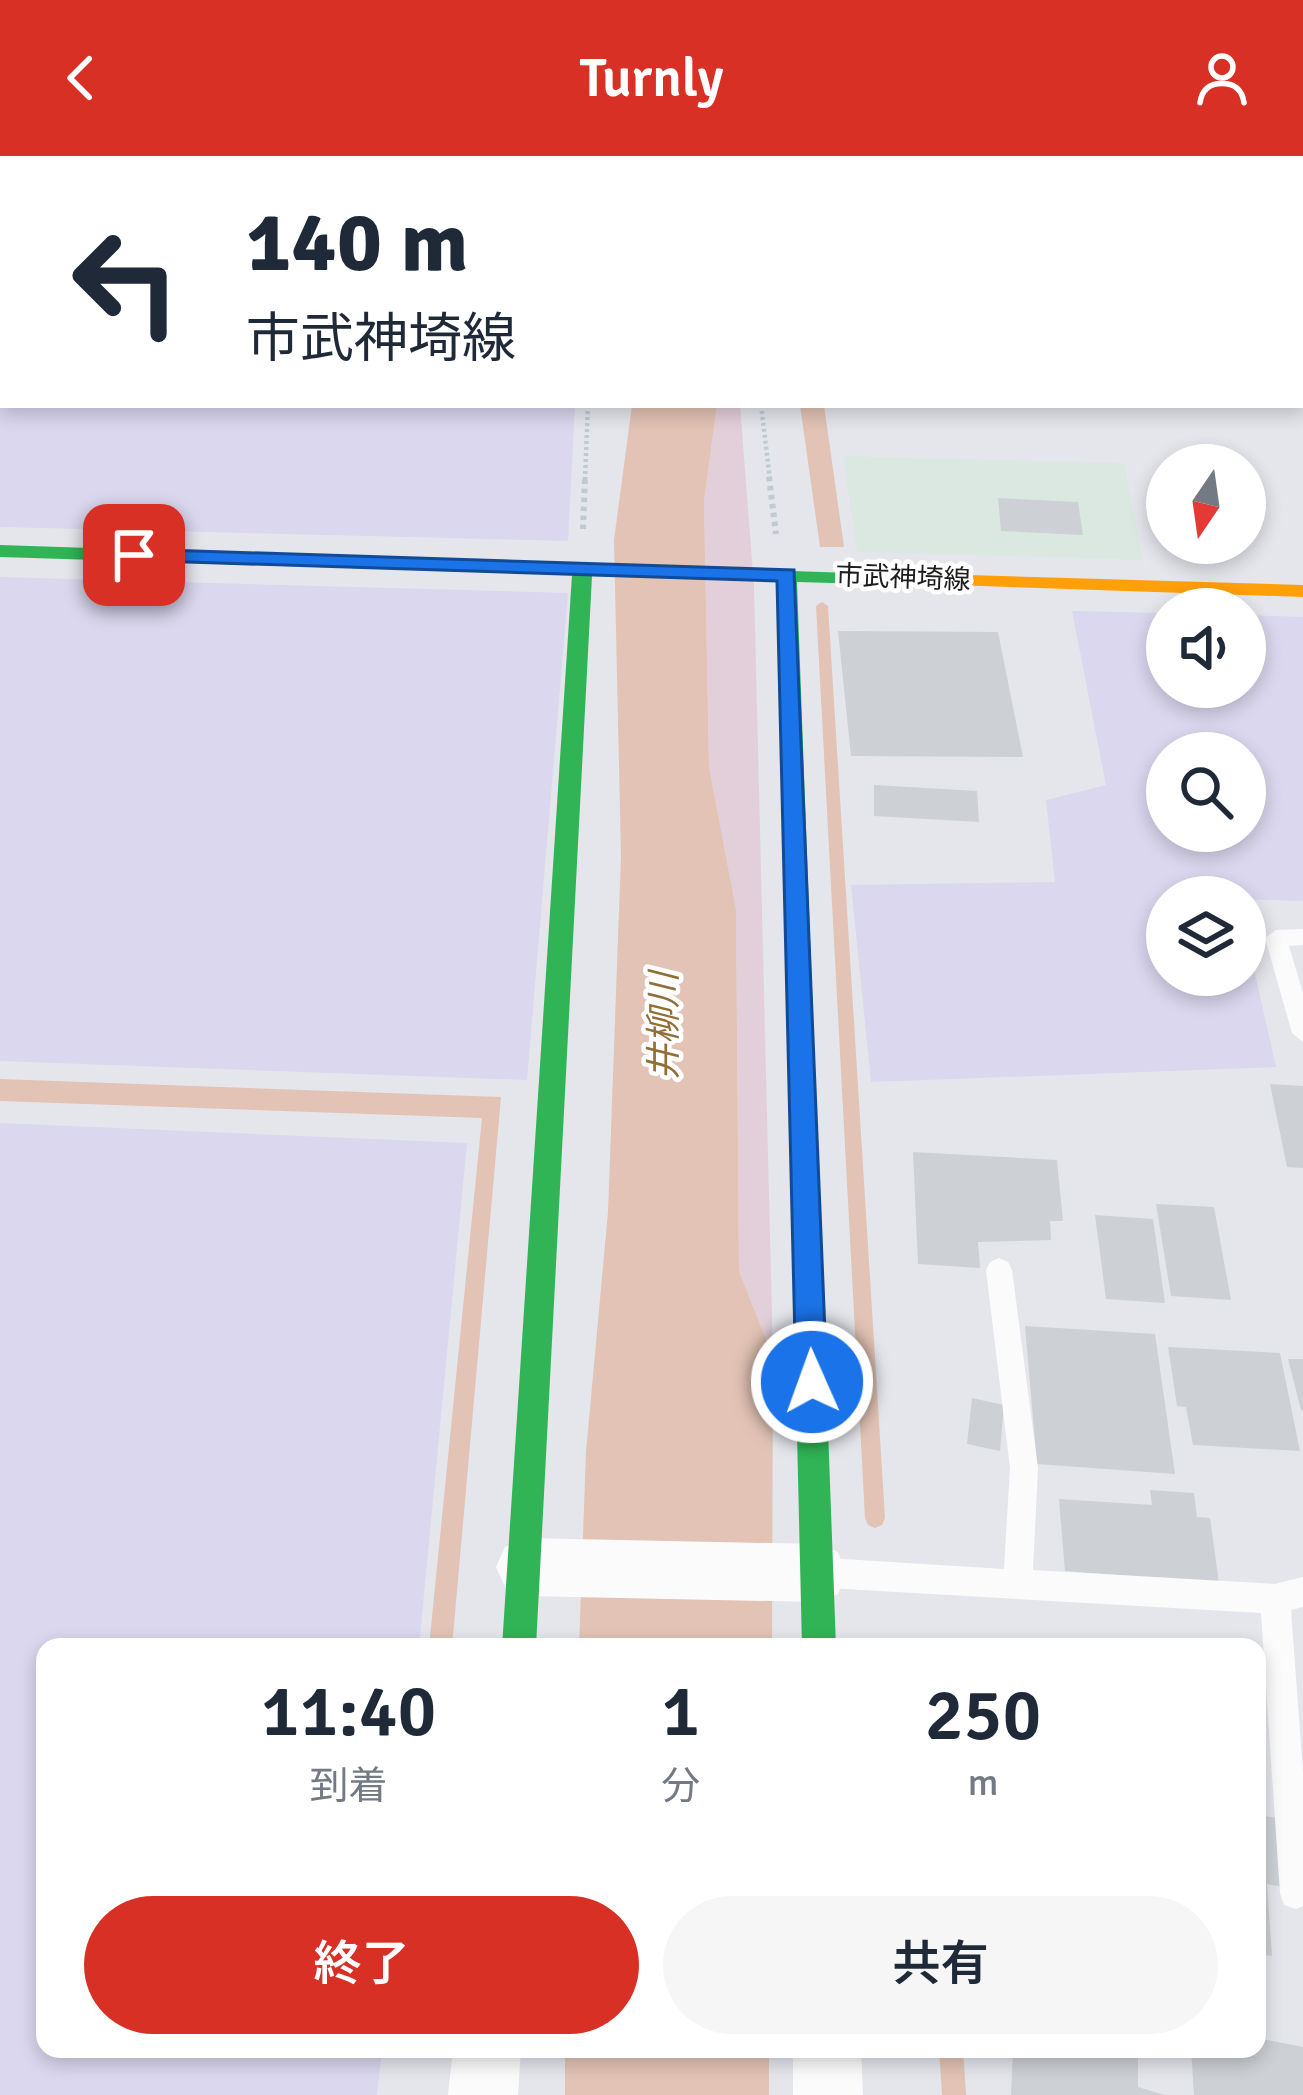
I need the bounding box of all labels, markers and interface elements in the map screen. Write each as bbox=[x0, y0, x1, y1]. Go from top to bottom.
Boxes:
icon: back bbox=[48, 45, 114, 111]
text: Turnly bbox=[579, 45, 724, 112]
icon: person bbox=[1189, 45, 1255, 111]
text: 140 m bbox=[246, 191, 468, 295]
icon: left bbox=[48, 204, 204, 360]
text: 市武神埼線 bbox=[246, 306, 516, 373]
north arrow bbox=[1146, 444, 1266, 564]
map controls bbox=[1146, 444, 1266, 996]
pin bbox=[83, 504, 185, 606]
icon: arrive bbox=[101, 522, 167, 588]
street label: 市武神埼線 bbox=[835, 559, 971, 597]
button: sound bbox=[1146, 588, 1266, 708]
button: search bbox=[1146, 732, 1266, 852]
button: layers bbox=[1146, 876, 1266, 996]
water label: 井柳川 bbox=[642, 968, 687, 1080]
position arrow bbox=[749, 1319, 875, 1445]
text: 11:40 bbox=[261, 1667, 436, 1756]
text: 1 bbox=[661, 1667, 700, 1756]
text: 250 bbox=[925, 1671, 1041, 1760]
text: m bbox=[967, 1758, 999, 1806]
text: 到着 bbox=[310, 1762, 388, 1810]
text: 分 bbox=[661, 1762, 700, 1810]
button: 終了 bbox=[84, 1896, 639, 2034]
button: 共有 bbox=[663, 1896, 1218, 2034]

